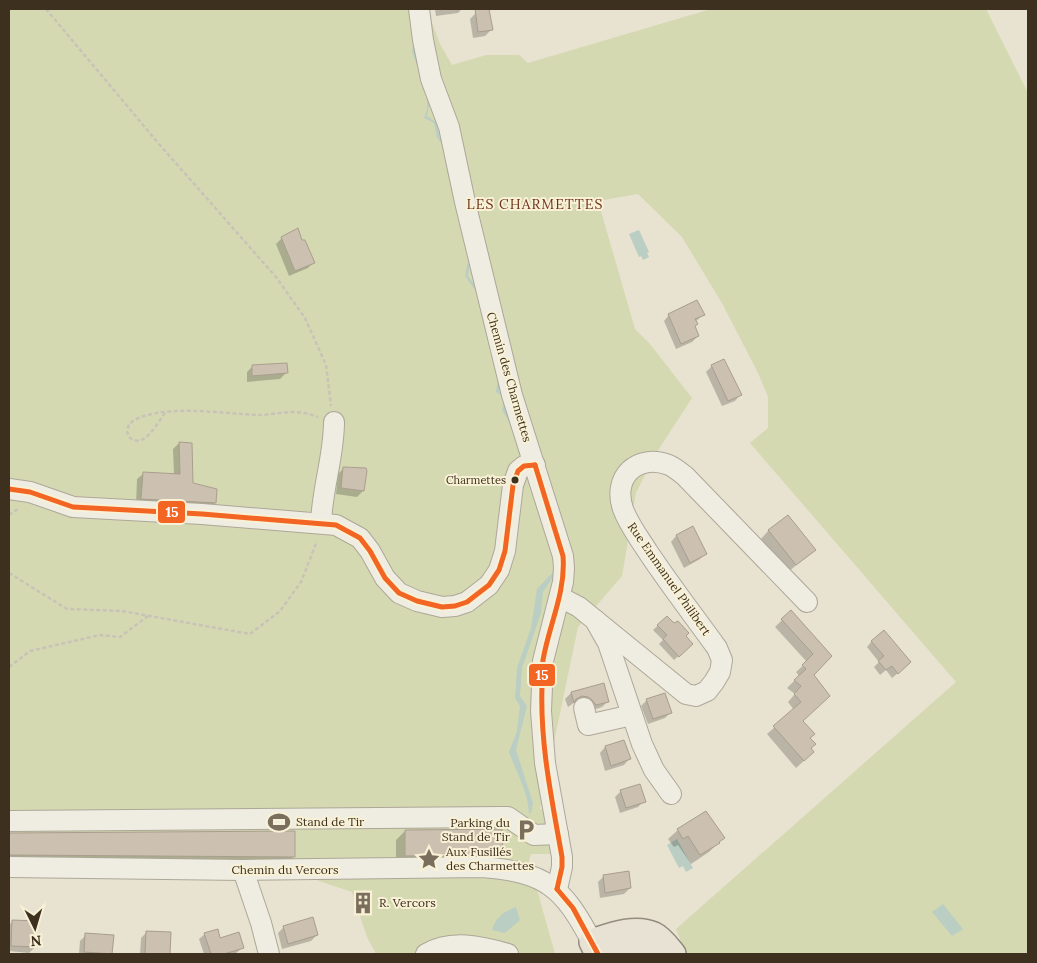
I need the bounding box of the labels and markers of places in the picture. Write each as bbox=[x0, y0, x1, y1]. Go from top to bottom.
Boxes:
place label: Charmettes bbox=[446, 473, 506, 487]
marker: Charmettes bbox=[510, 475, 520, 485]
sports icon: Stand de Tir bbox=[266, 809, 292, 835]
place label: Stand de Tir bbox=[296, 814, 365, 829]
place label: Parking du Stand de Tir bbox=[442, 815, 511, 844]
parking icon: Parking du Stand de Tir bbox=[513, 817, 539, 843]
place label: Aux Fusillés des Charmettes bbox=[445, 844, 534, 873]
place icon: Aux Fusillés des Charmettes bbox=[416, 846, 442, 872]
building icon: R. Vercors bbox=[350, 890, 376, 916]
place label: R. Vercors bbox=[379, 895, 436, 910]

